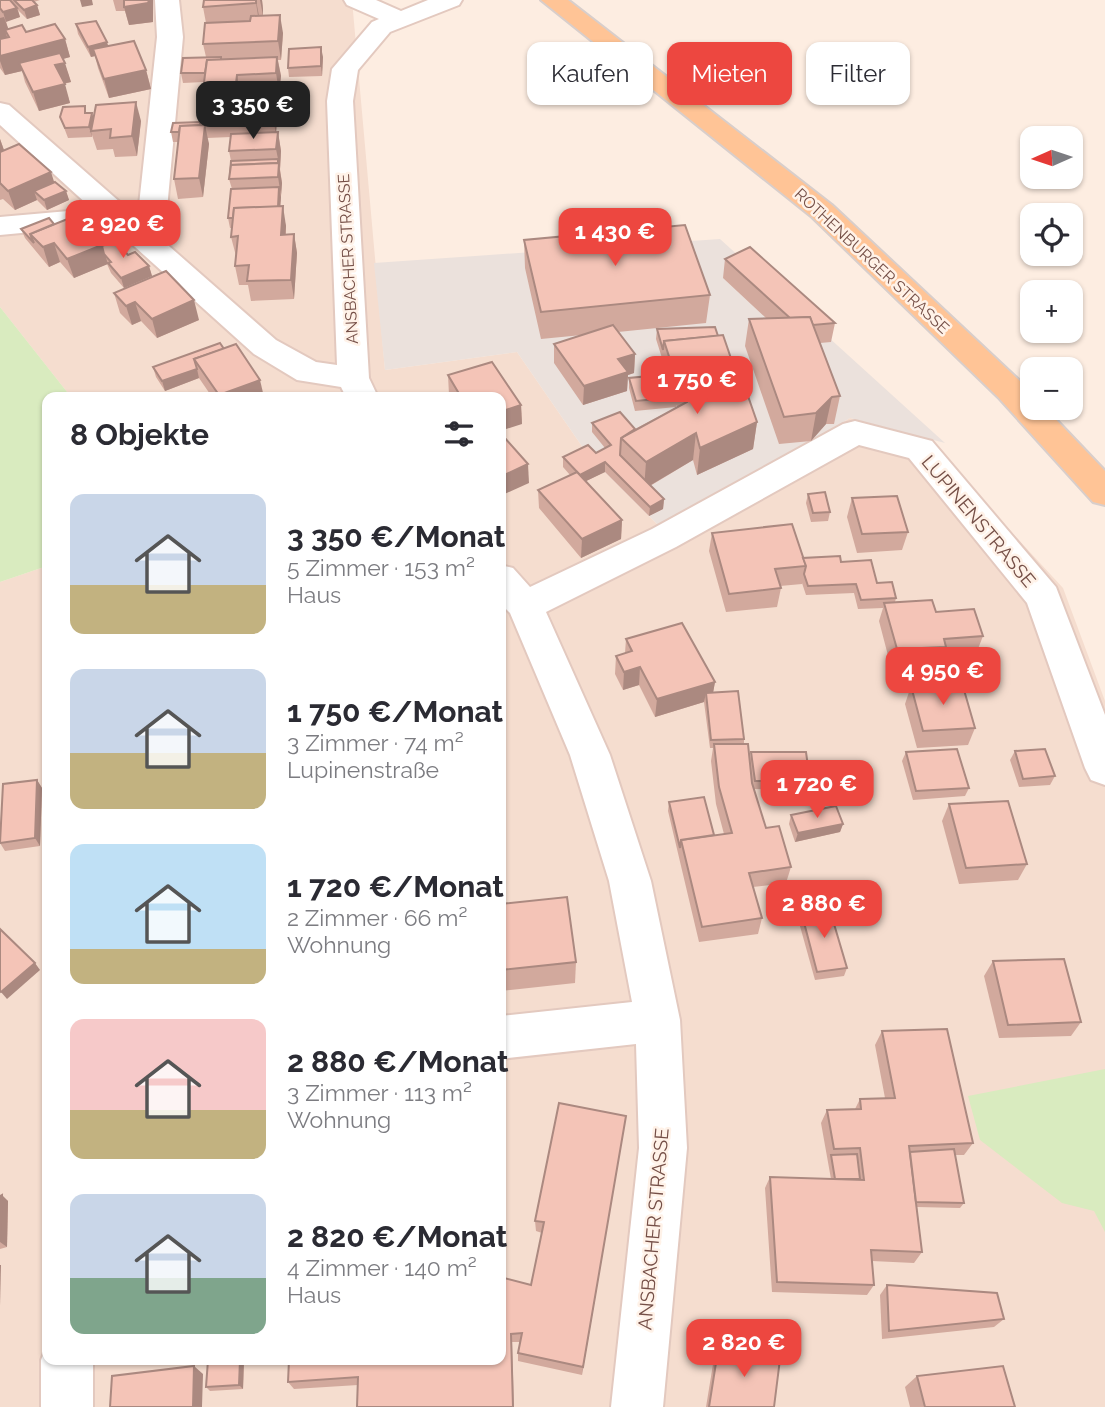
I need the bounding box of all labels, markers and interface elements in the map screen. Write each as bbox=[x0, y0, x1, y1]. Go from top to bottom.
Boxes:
chip: Kaufen bbox=[527, 42, 653, 105]
chip: Mieten bbox=[667, 42, 792, 105]
chip: Filter bbox=[806, 42, 910, 105]
pin: 3 350 € bbox=[188, 82, 318, 141]
text: 3 350 € bbox=[212, 90, 294, 117]
north arrow bbox=[1020, 126, 1083, 189]
map controls bbox=[1020, 126, 1083, 420]
street label: ANSBACHER STRASSE bbox=[334, 173, 362, 345]
street label: ROTHENBURGER STRASSE bbox=[791, 184, 953, 338]
pin: 2 920 € bbox=[58, 201, 188, 260]
button: locate bbox=[1020, 203, 1083, 266]
pin: 1 430 € bbox=[550, 208, 680, 268]
text: 2 920 € bbox=[81, 209, 165, 236]
text: 1 430 € bbox=[575, 217, 655, 244]
button: + bbox=[1020, 280, 1083, 343]
pin: 1 750 € bbox=[632, 356, 762, 416]
button: − bbox=[1020, 357, 1083, 420]
text: 1 750 € bbox=[657, 365, 737, 392]
icon: filters bbox=[440, 415, 478, 453]
text: 8 Objekte bbox=[70, 417, 209, 452]
street label: LUPINENSTRASSE bbox=[918, 451, 1040, 591]
text: 3 350 €/Monat bbox=[287, 519, 505, 554]
icon: home bbox=[126, 522, 210, 606]
text: 5 Zimmer · 153 m² bbox=[287, 554, 475, 581]
text: Haus bbox=[287, 581, 341, 608]
pin: 4 950 € bbox=[878, 648, 1008, 707]
text: 4 950 € bbox=[902, 656, 984, 683]
text: 1 750 €/Monat bbox=[287, 694, 503, 729]
icon: home bbox=[126, 697, 210, 781]
text: 3 Zimmer · 74 m² bbox=[287, 729, 464, 756]
text: Lupinenstraße bbox=[287, 756, 439, 783]
pin: 1 720 € bbox=[752, 760, 882, 820]
text: 1 720 € bbox=[777, 769, 857, 796]
text: 1 720 €/Monat bbox=[287, 869, 504, 904]
icon: home bbox=[126, 872, 210, 956]
pin: 2 880 € bbox=[759, 880, 889, 940]
text: 2 880 € bbox=[782, 889, 866, 916]
text: 2 Zimmer · 66 m² bbox=[287, 904, 467, 931]
text: Wohnung bbox=[287, 931, 391, 958]
text: 2 880 €/Monat bbox=[287, 1044, 508, 1079]
icon: home bbox=[126, 1047, 210, 1131]
text: 3 Zimmer · 113 m² bbox=[287, 1079, 472, 1106]
text: Wohnung bbox=[287, 1106, 391, 1133]
street label: ANSBACHER STRASSE bbox=[633, 1127, 673, 1331]
text: 2 820 €/Monat bbox=[287, 1219, 507, 1254]
icon: home bbox=[126, 1222, 210, 1306]
text: 4 Zimmer · 140 m² bbox=[287, 1254, 477, 1281]
text: Haus bbox=[287, 1281, 341, 1308]
pin: 2 820 € bbox=[679, 1320, 809, 1379]
text: 2 820 € bbox=[702, 1328, 786, 1355]

